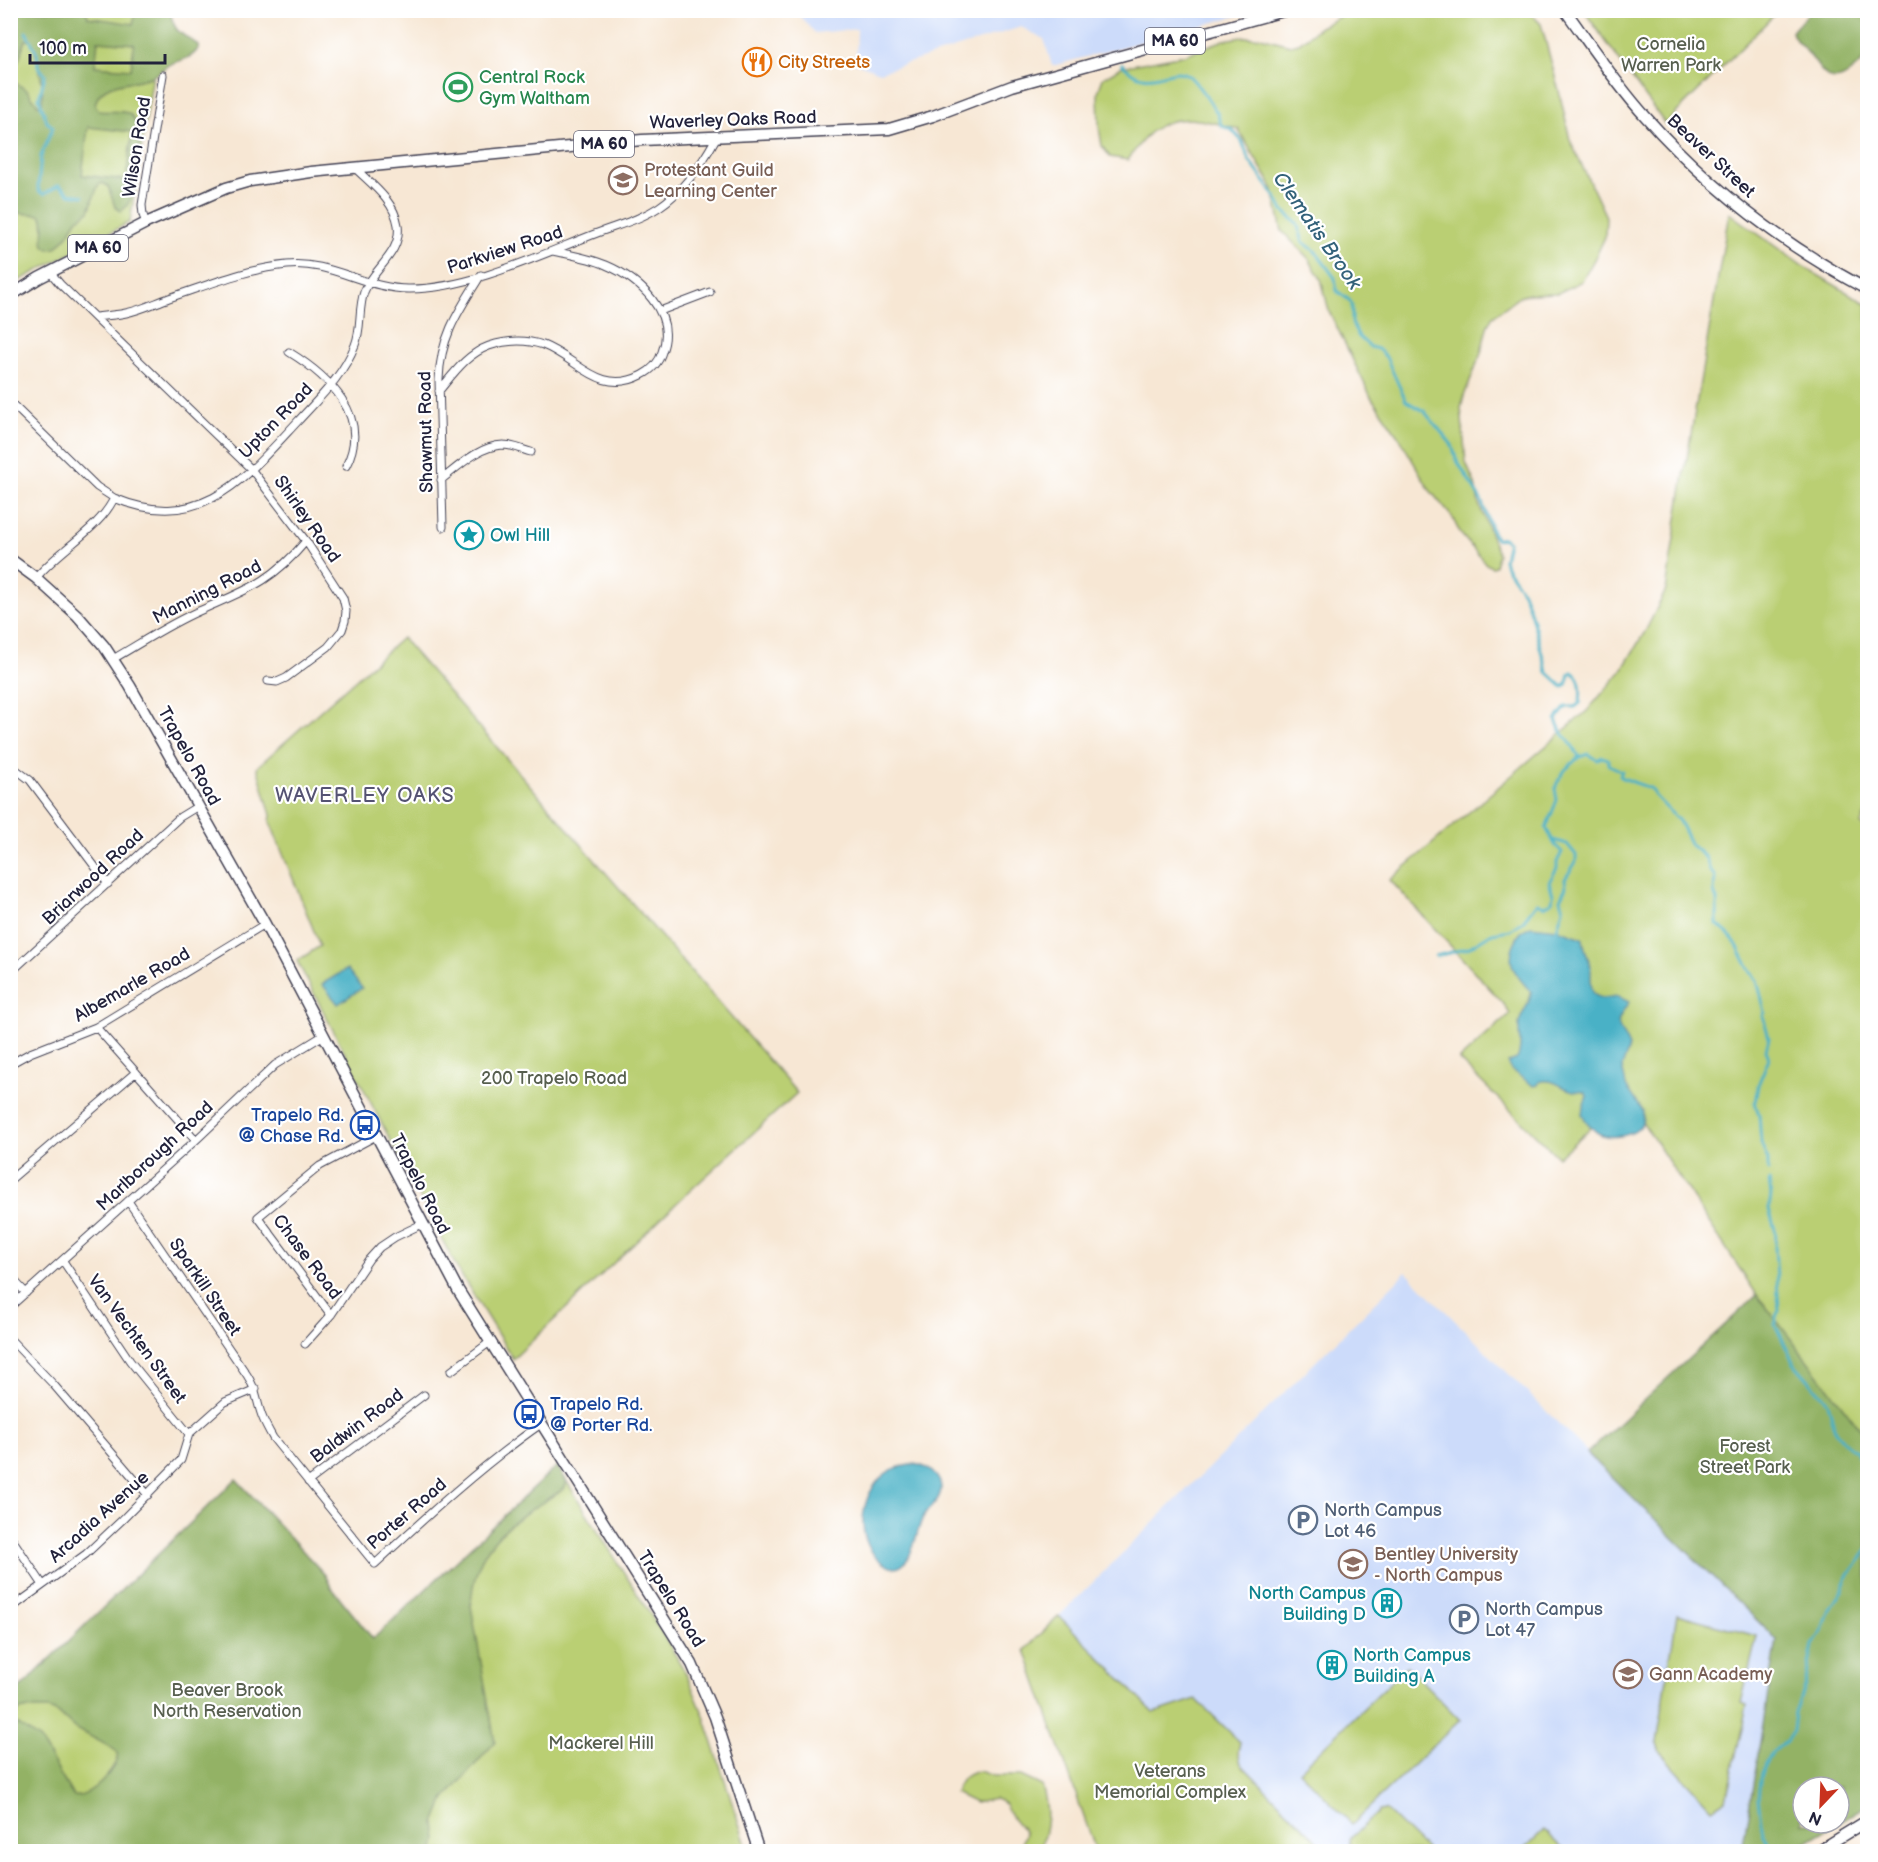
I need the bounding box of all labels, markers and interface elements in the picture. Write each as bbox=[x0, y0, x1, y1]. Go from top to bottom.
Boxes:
scale bar bbox=[30, 27, 165, 65]
road number: MA 60 bbox=[1145, 28, 1205, 54]
park label: Cornelia Warren Park bbox=[1621, 34, 1721, 76]
text: 100 m bbox=[39, 38, 87, 59]
restaurant icon: City Streets bbox=[741, 46, 773, 78]
place label: City Streets bbox=[778, 52, 870, 73]
place label: Central Rock Gym Waltham bbox=[479, 67, 590, 109]
sports icon: Central Rock Gym Waltham bbox=[442, 71, 474, 103]
street label: Wilson Road bbox=[119, 95, 155, 199]
street label: Waverley Oaks Road bbox=[649, 107, 817, 133]
street label: Beaver Street bbox=[1663, 110, 1760, 202]
road number: MA 60 bbox=[574, 131, 634, 157]
place label: Protestant Guild Learning Center bbox=[644, 160, 777, 202]
school or university icon: Protestant Guild Learning Center bbox=[607, 164, 639, 196]
water label: Clematis Brook bbox=[1268, 168, 1367, 295]
street label: Parkview Road bbox=[445, 221, 565, 279]
road number: MA 60 bbox=[68, 235, 128, 261]
street label: Shawmut Road bbox=[414, 371, 438, 493]
street label: Upton Road bbox=[235, 379, 317, 463]
street label: Shirley Road bbox=[269, 471, 345, 567]
place icon: Owl Hill bbox=[453, 519, 485, 551]
place label: Owl Hill bbox=[490, 525, 550, 546]
street label: Manning Road bbox=[149, 556, 265, 628]
street label: Trapelo Road bbox=[153, 703, 225, 809]
district label: WAVERLEY OAKS bbox=[275, 784, 455, 808]
street label: Briarwood Road bbox=[38, 825, 148, 929]
street label: Albemarle Road bbox=[70, 943, 194, 1027]
park label: 200 Trapelo Road bbox=[481, 1068, 627, 1089]
street label: Marlborough Road bbox=[92, 1097, 218, 1215]
place label: Trapelo Rd. @ Chase Rd. bbox=[239, 1105, 344, 1147]
bus stop icon: Trapelo Rd. @ Chase Rd. bbox=[349, 1109, 381, 1141]
street label: Trapelo Road bbox=[386, 1130, 454, 1238]
street label: Chase Road bbox=[268, 1210, 346, 1304]
street label: Sparkill Street bbox=[165, 1234, 246, 1340]
street label: Van Vechten Street bbox=[83, 1271, 191, 1408]
street label: Baldwin Road bbox=[306, 1384, 408, 1468]
place label: Trapelo Rd. @ Porter Rd. bbox=[550, 1394, 653, 1436]
bus stop icon: Trapelo Rd. @ Porter Rd. bbox=[513, 1398, 545, 1430]
park label: Forest Street Park bbox=[1700, 1436, 1790, 1478]
street label: Arcadia Avenue bbox=[45, 1467, 153, 1567]
street label: Porter Road bbox=[363, 1474, 451, 1554]
place label: North Campus Lot 46 bbox=[1324, 1500, 1442, 1542]
parking icon: North Campus Lot 46 bbox=[1287, 1504, 1319, 1536]
place label: Bentley University - North Campus bbox=[1374, 1544, 1519, 1586]
street label: Trapelo Road bbox=[633, 1547, 709, 1651]
school or university icon: Bentley University - North Campus bbox=[1337, 1548, 1369, 1580]
place label: North Campus Building D bbox=[1248, 1583, 1366, 1625]
building icon: North Campus Building D bbox=[1371, 1587, 1403, 1619]
place label: North Campus Lot 47 bbox=[1485, 1599, 1603, 1641]
parking icon: North Campus Lot 47 bbox=[1448, 1603, 1480, 1635]
place label: North Campus Building A bbox=[1353, 1645, 1471, 1687]
building icon: North Campus Building A bbox=[1316, 1649, 1348, 1681]
school or university icon: Gann Academy bbox=[1612, 1658, 1644, 1690]
place label: Gann Academy bbox=[1649, 1664, 1773, 1685]
park label: Beaver Brook North Reservation bbox=[152, 1680, 302, 1722]
park label: Mackerel Hill bbox=[548, 1733, 654, 1754]
park label: Veterans Memorial Complex bbox=[1094, 1761, 1247, 1803]
north arrow bbox=[1791, 1775, 1851, 1835]
text: N bbox=[1806, 1806, 1825, 1829]

